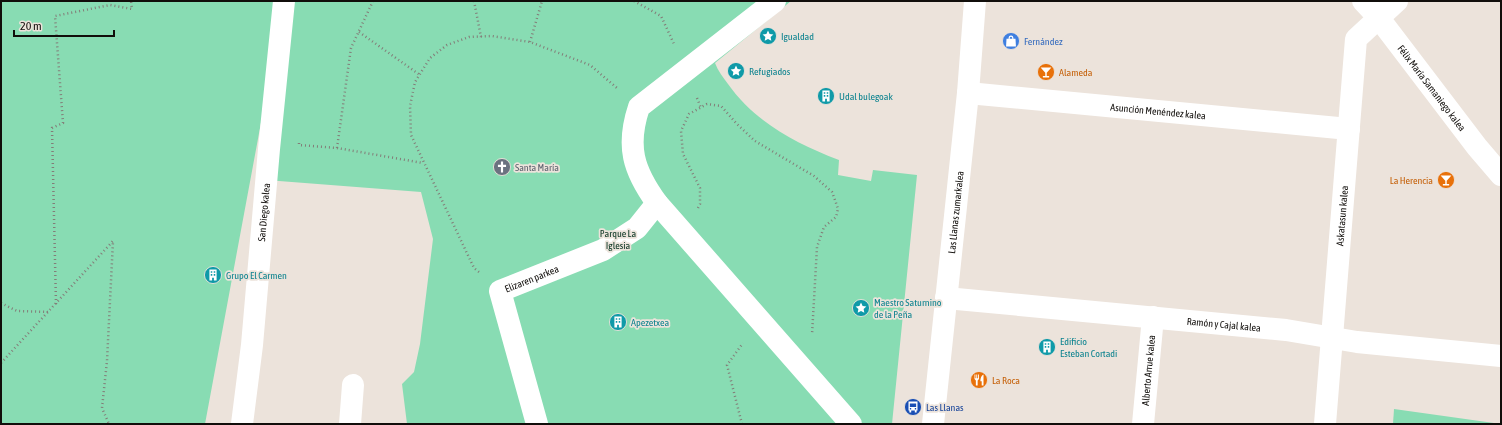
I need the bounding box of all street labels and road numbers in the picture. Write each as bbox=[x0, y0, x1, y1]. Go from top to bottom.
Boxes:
street label: Félix María Samaniego kalea bbox=[1395, 43, 1468, 133]
street label: Asunción Menéndez kalea bbox=[1110, 101, 1207, 121]
street label: Las Llanas zumarkalea bbox=[946, 170, 966, 254]
street label: San Diego kalea bbox=[256, 182, 272, 242]
street label: Askatasun kalea bbox=[1334, 185, 1350, 246]
street label: Elizaren parkea bbox=[503, 263, 561, 295]
street label: Ramón y Cajal kalea bbox=[1186, 316, 1262, 334]
street label: Alberto Arrue kalea bbox=[1140, 334, 1157, 406]

